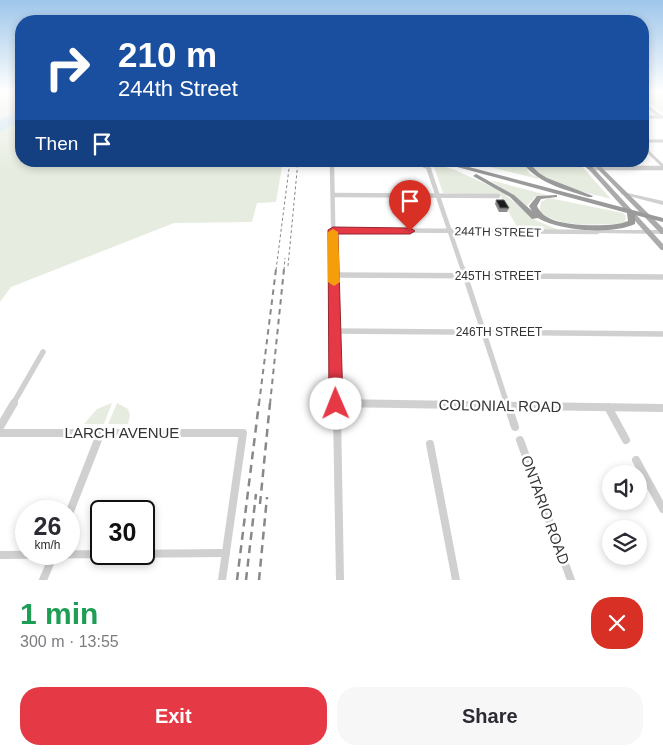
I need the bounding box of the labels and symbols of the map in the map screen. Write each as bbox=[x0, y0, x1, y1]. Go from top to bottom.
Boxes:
pin bbox=[389, 180, 431, 231]
street label: 244TH STREET bbox=[455, 224, 542, 240]
street label: 245TH STREET bbox=[455, 269, 542, 283]
street label: 246TH STREET bbox=[456, 325, 543, 339]
position arrow bbox=[309, 377, 361, 429]
street label: COLONIAL ROAD bbox=[438, 396, 562, 415]
street label: LARCH AVENUE bbox=[65, 424, 179, 441]
street label: ONTARIO ROAD bbox=[518, 453, 573, 567]
speed limit sign: 30 bbox=[90, 500, 155, 565]

